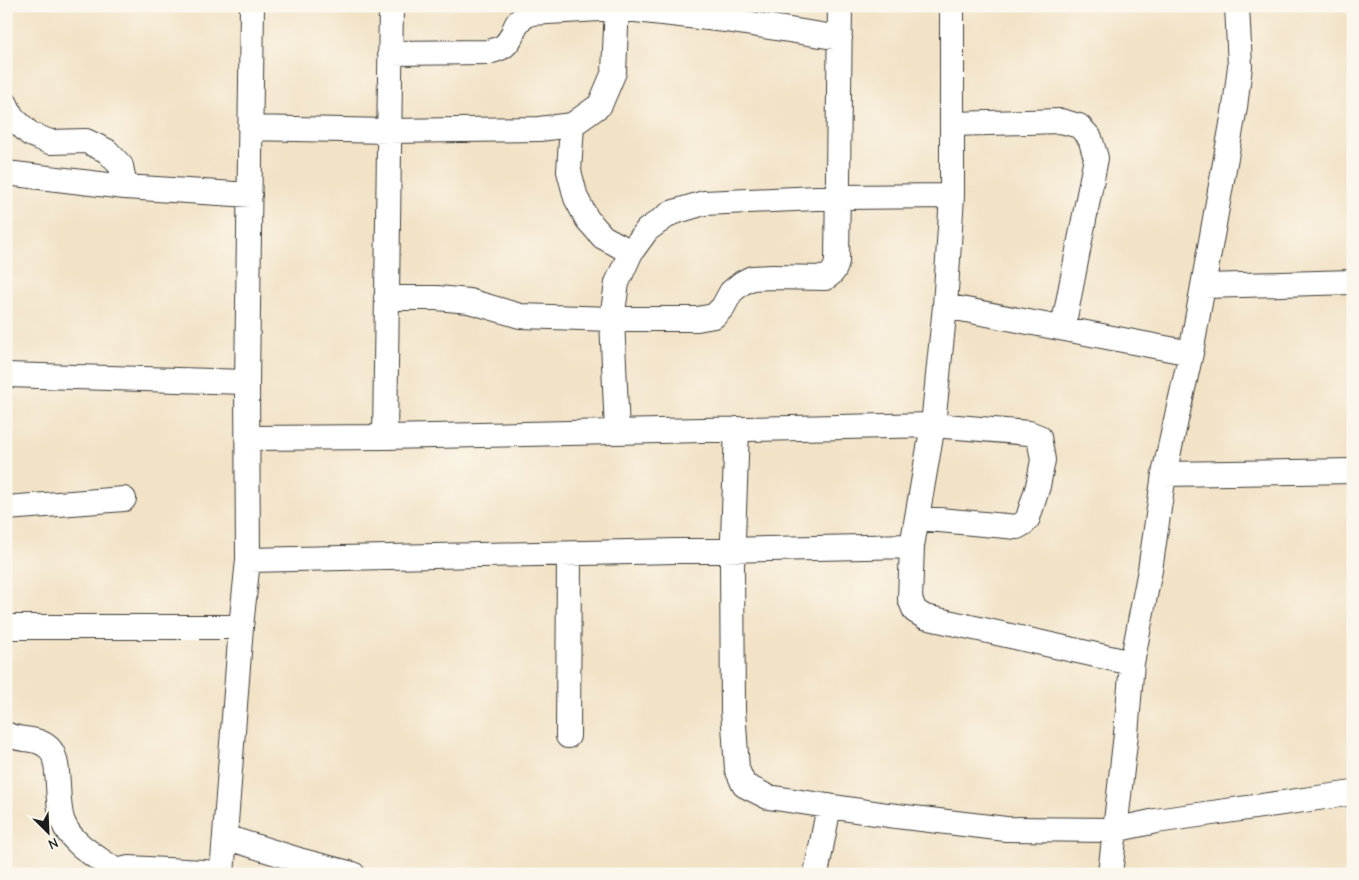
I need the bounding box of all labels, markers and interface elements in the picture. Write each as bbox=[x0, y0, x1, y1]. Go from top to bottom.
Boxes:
north arrow bbox=[22, 808, 72, 858]
text: N bbox=[45, 834, 61, 853]

